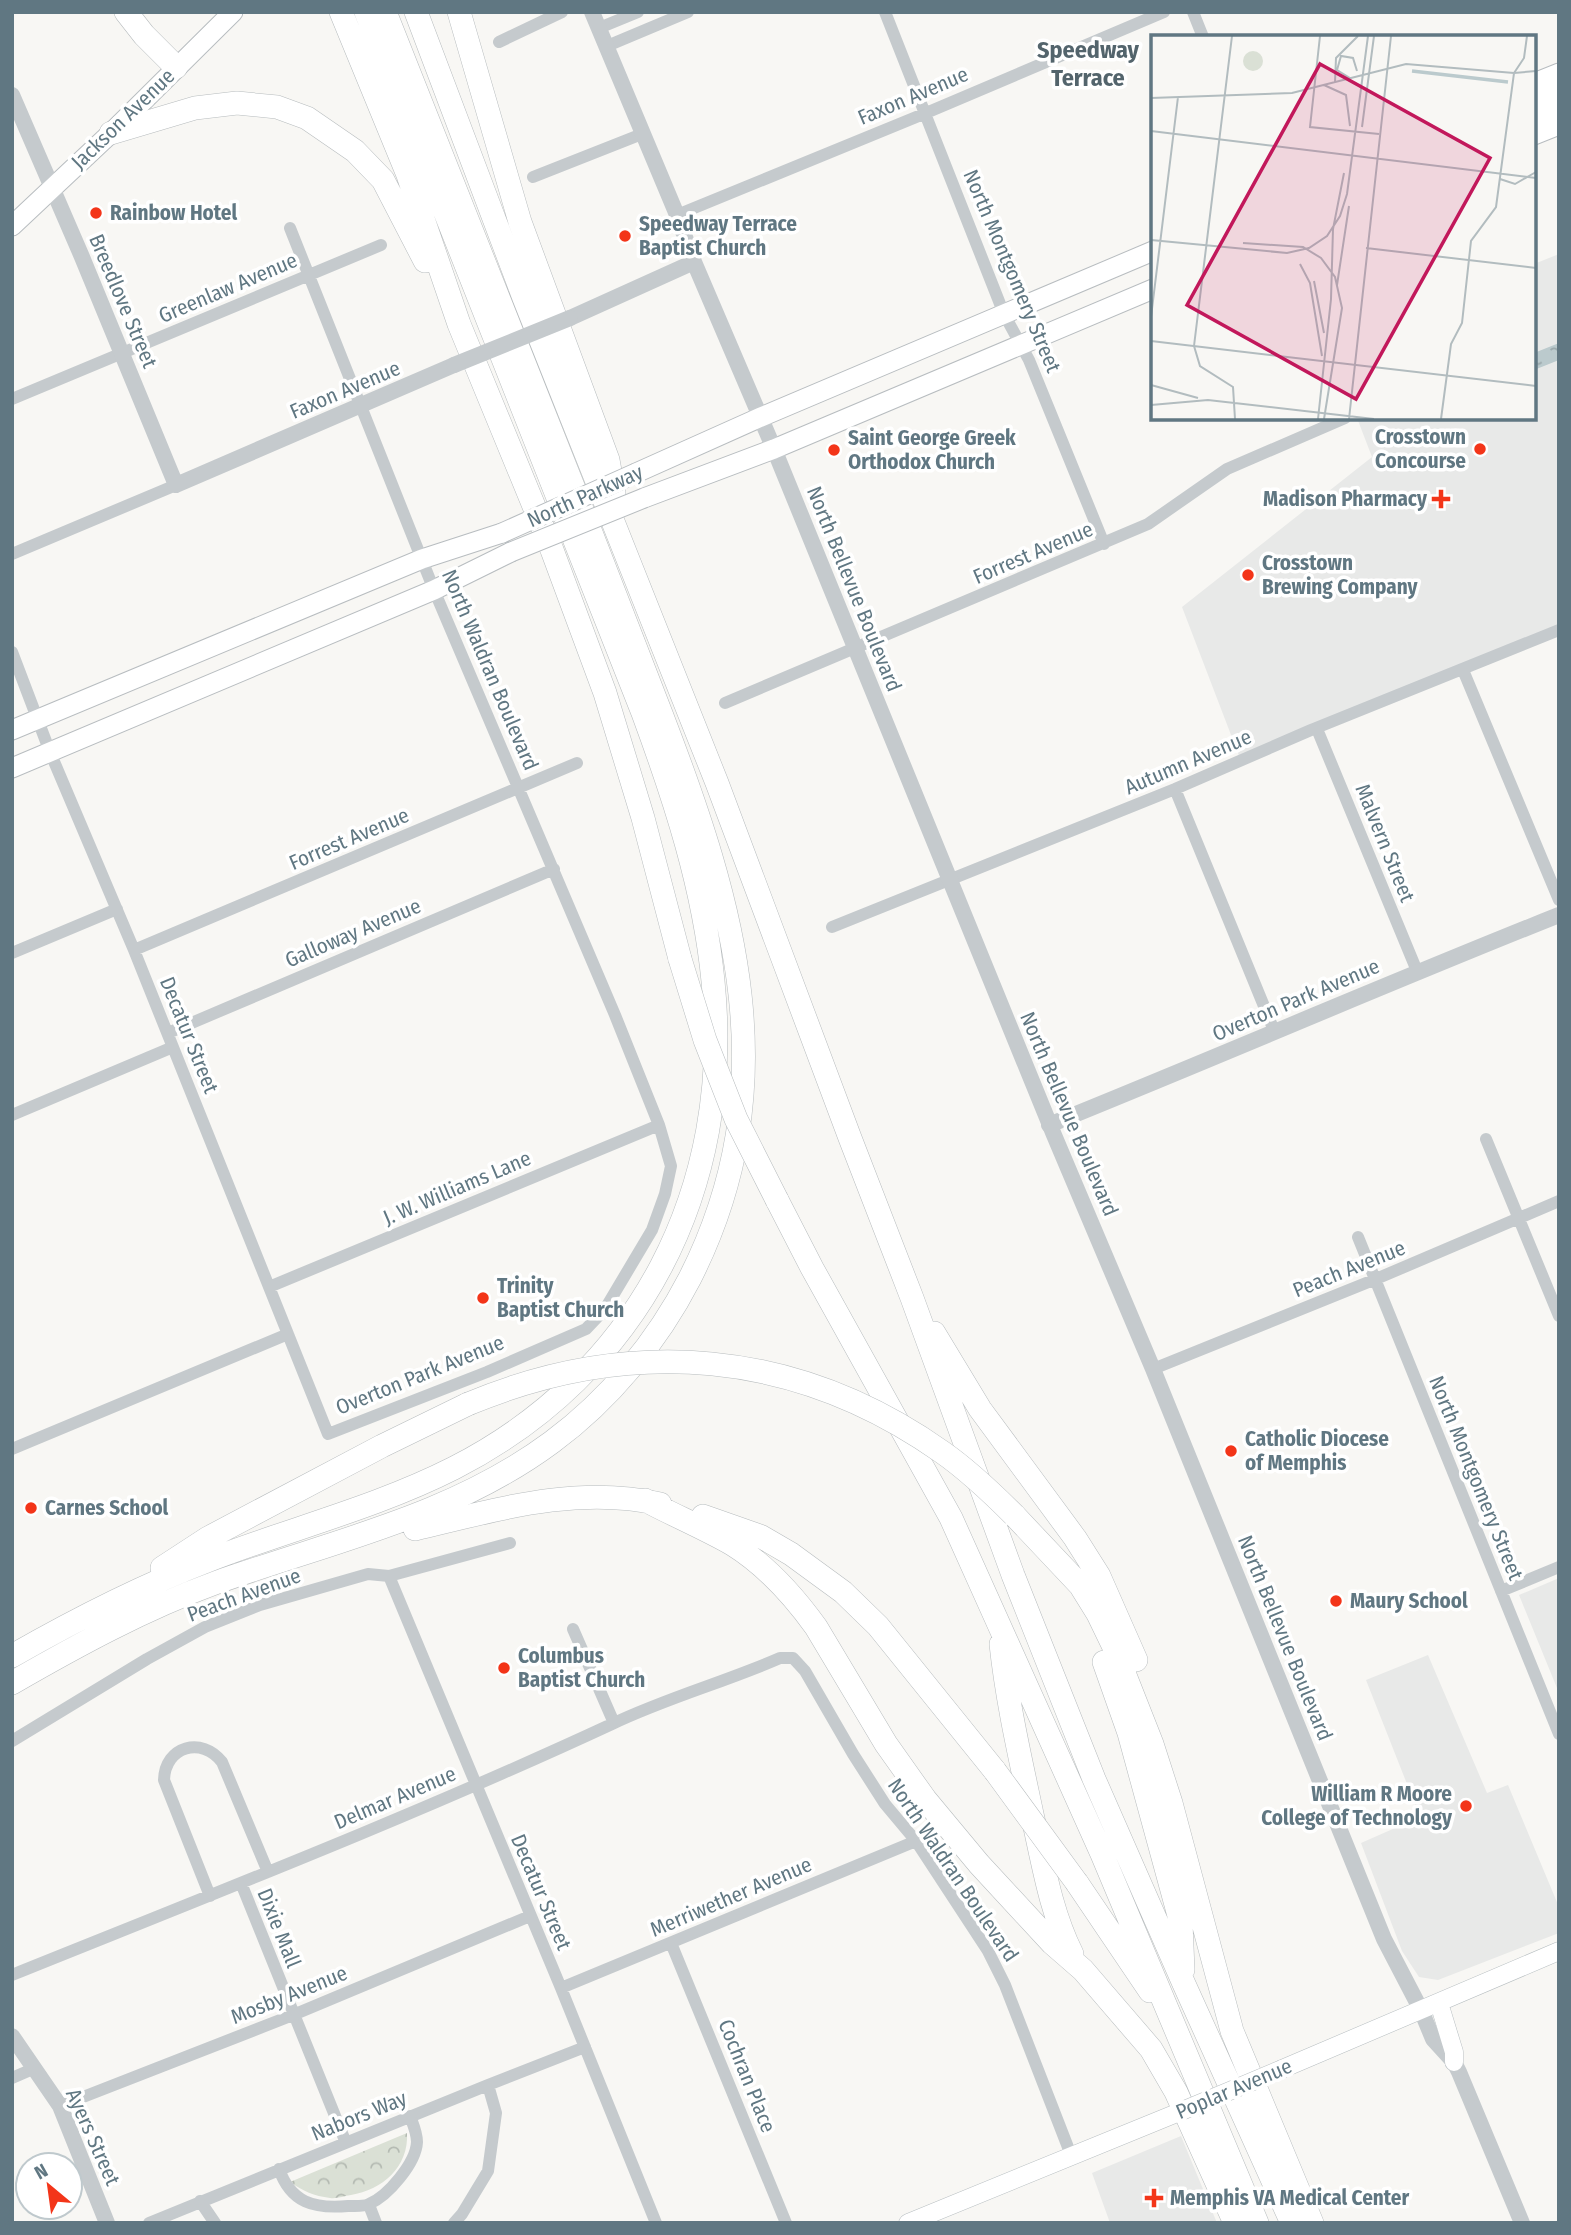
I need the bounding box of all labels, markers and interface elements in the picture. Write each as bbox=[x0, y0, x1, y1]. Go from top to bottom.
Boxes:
inset map bbox=[1151, 35, 1536, 420]
district label: Speedway Terrace bbox=[1037, 36, 1140, 92]
street label: Faxon Avenue bbox=[854, 61, 972, 131]
street label: Jackson Avenue bbox=[66, 63, 180, 175]
street label: North Montgomery Street bbox=[957, 166, 1067, 377]
place label: Rainbow Hotel bbox=[110, 200, 237, 226]
marker: Rainbow Hotel bbox=[88, 205, 104, 221]
place label: Speedway Terrace Baptist Church bbox=[639, 211, 797, 261]
marker: Speedway Terrace Baptist Church bbox=[617, 228, 633, 244]
street label: Breedlove Street bbox=[83, 230, 163, 372]
street label: Greenlaw Avenue bbox=[155, 247, 301, 329]
street label: Faxon Avenue bbox=[286, 355, 404, 425]
place label: Crosstown Concourse bbox=[1375, 424, 1466, 474]
place label: Saint George Greek Orthodox Church bbox=[848, 425, 1016, 475]
marker: Crosstown Concourse bbox=[1472, 441, 1488, 457]
marker: Saint George Greek Orthodox Church bbox=[826, 442, 842, 458]
street label: North Parkway bbox=[523, 459, 648, 533]
street label: North Bellevue Boulevard bbox=[801, 482, 907, 696]
place label: Madison Pharmacy bbox=[1263, 486, 1428, 512]
marker: Madison Pharmacy bbox=[1433, 491, 1449, 507]
street label: Forrest Avenue bbox=[969, 516, 1097, 590]
place label: Crosstown Brewing Company bbox=[1262, 550, 1419, 600]
street label: North Waldran Boulevard bbox=[436, 566, 544, 774]
marker: Crosstown Brewing Company bbox=[1240, 567, 1256, 583]
street label: Autumn Avenue bbox=[1121, 724, 1255, 800]
street label: Malvern Street bbox=[1350, 780, 1421, 906]
street label: Forrest Avenue bbox=[285, 802, 413, 876]
street label: Galloway Avenue bbox=[281, 893, 425, 973]
street label: Overton Park Avenue bbox=[1208, 953, 1384, 1047]
street label: Decatur Street bbox=[154, 973, 224, 1097]
street label: North Bellevue Boulevard bbox=[1014, 1008, 1124, 1220]
street label: J. W. Williams Lane bbox=[379, 1145, 535, 1231]
street label: Peach Avenue bbox=[1289, 1235, 1409, 1303]
place label: Trinity Baptist Church bbox=[497, 1273, 624, 1323]
marker: Trinity Baptist Church bbox=[475, 1290, 491, 1306]
street label: Overton Park Avenue bbox=[332, 1329, 508, 1421]
street label: North Montgomery Street bbox=[1423, 1372, 1529, 1584]
place label: Catholic Diocese of Memphis bbox=[1245, 1426, 1389, 1476]
marker: Catholic Diocese of Memphis bbox=[1223, 1443, 1239, 1459]
place label: Carnes School bbox=[45, 1495, 169, 1521]
marker: Carnes School bbox=[23, 1500, 39, 1516]
street label: North Bellevue Boulevard bbox=[1232, 1531, 1338, 1745]
street label: Peach Avenue bbox=[184, 1562, 304, 1628]
place label: Maury School bbox=[1350, 1588, 1468, 1614]
marker: Maury School bbox=[1328, 1593, 1344, 1609]
place label: Columbus Baptist Church bbox=[518, 1643, 645, 1693]
marker: Columbus Baptist Church bbox=[496, 1660, 512, 1676]
street label: Delmar Avenue bbox=[330, 1761, 460, 1835]
street label: North Waldran Boulevard bbox=[882, 1773, 1024, 1967]
place label: William R Moore College of Technology bbox=[1261, 1781, 1453, 1831]
marker: William R Moore College of Technology bbox=[1458, 1798, 1474, 1814]
street label: Decatur Street bbox=[505, 1830, 577, 1954]
street label: Merriwether Avenue bbox=[646, 1851, 816, 1943]
street label: Dixie Mall bbox=[251, 1884, 307, 1972]
street label: Mosby Avenue bbox=[227, 1960, 351, 2030]
street label: Cochran Place bbox=[713, 2016, 781, 2136]
street label: Poplar Avenue bbox=[1172, 2053, 1296, 2125]
street label: Ayers Street bbox=[60, 2085, 126, 2190]
street label: Nabors Way bbox=[307, 2085, 411, 2147]
north arrow bbox=[14, 2151, 84, 2221]
text: N bbox=[30, 2159, 52, 2184]
place label: Memphis VA Medical Center bbox=[1170, 2185, 1409, 2211]
marker: Memphis VA Medical Center bbox=[1144, 2188, 1164, 2208]

